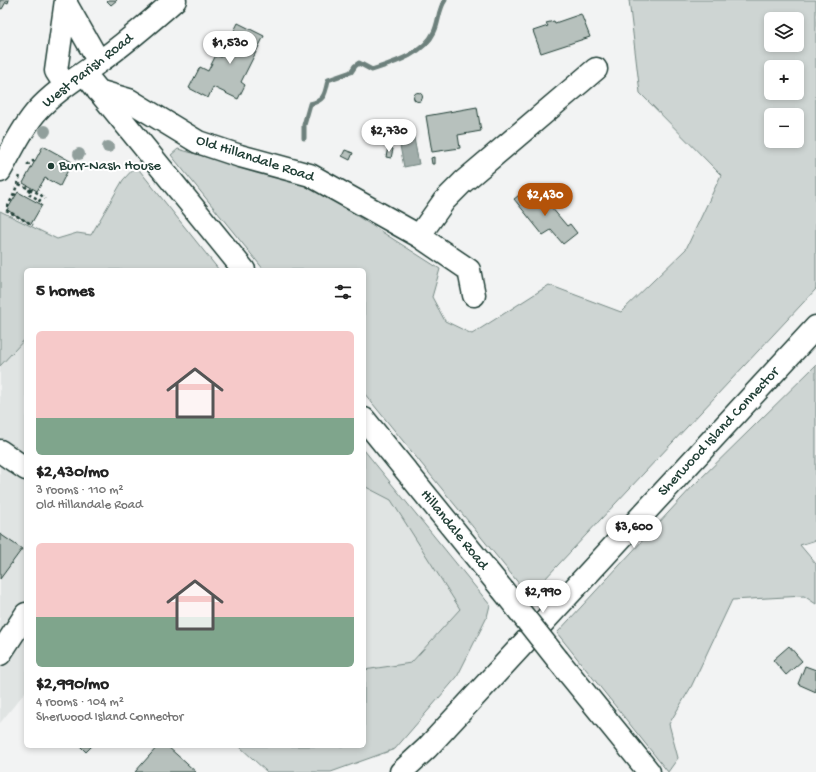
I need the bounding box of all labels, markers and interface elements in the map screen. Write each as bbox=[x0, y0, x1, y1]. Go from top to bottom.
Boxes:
map controls bbox=[764, 12, 804, 148]
button: layers bbox=[764, 12, 804, 52]
street label: West Parish Road bbox=[39, 29, 138, 112]
pin: $1,530 bbox=[197, 31, 263, 65]
text: $1,530 bbox=[212, 36, 248, 51]
button: + bbox=[764, 60, 804, 100]
button: − bbox=[764, 108, 804, 148]
pin: $2,730 bbox=[356, 119, 422, 153]
text: $2,730 bbox=[370, 124, 408, 139]
street label: Old Hillandale Road bbox=[194, 131, 317, 187]
place label: Burr-Nash House bbox=[58, 157, 161, 175]
marker: Burr-Nash House bbox=[46, 161, 56, 171]
pin: $2,430 bbox=[512, 183, 578, 217]
text: $2,430 bbox=[527, 188, 563, 203]
icon: filters bbox=[332, 281, 354, 303]
text: 5 homes bbox=[36, 282, 94, 302]
icon: home bbox=[159, 357, 231, 429]
street label: Sherwood Island Connector bbox=[654, 362, 785, 500]
text: $2,430/mo bbox=[36, 463, 109, 483]
text: 3 rooms · 110 m² bbox=[36, 483, 124, 498]
street label: Hillandale Road bbox=[416, 486, 493, 575]
text: Old Hillandale Road bbox=[36, 498, 143, 513]
pin: $3,600 bbox=[601, 515, 667, 549]
text: $3,600 bbox=[615, 520, 653, 535]
icon: home bbox=[159, 569, 231, 641]
pin: $2,990 bbox=[510, 580, 576, 614]
text: $2,990 bbox=[525, 585, 561, 600]
text: $2,990/mo bbox=[36, 675, 109, 695]
text: 4 rooms · 104 m² bbox=[36, 695, 124, 710]
text: Sherwood Island Connector bbox=[36, 710, 183, 725]

